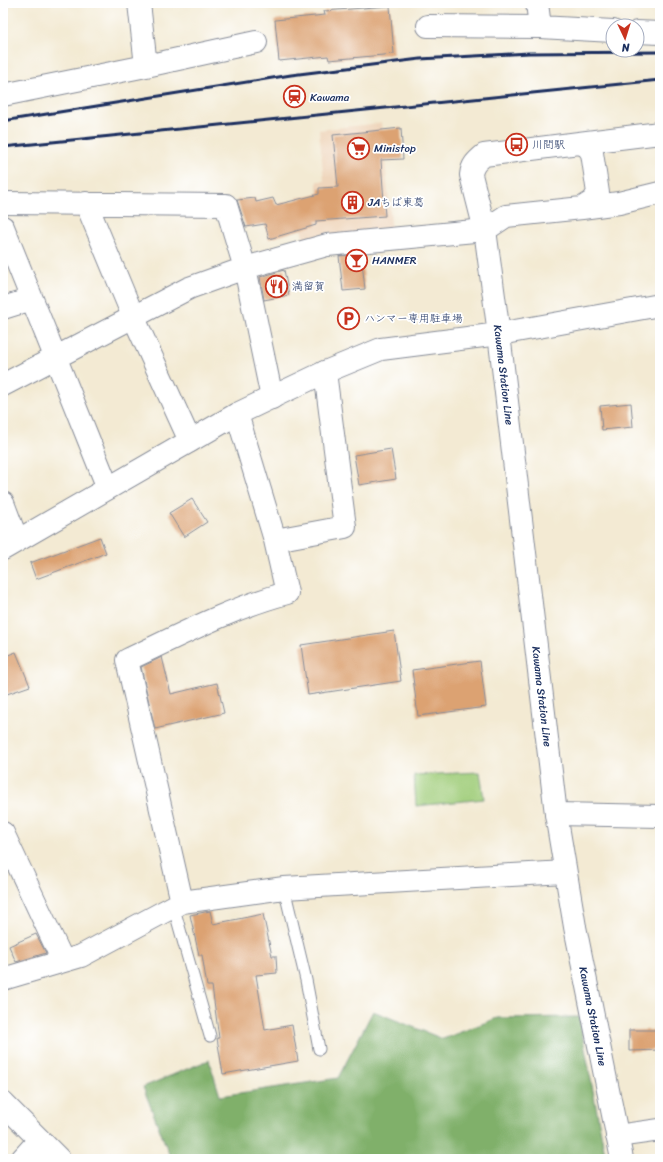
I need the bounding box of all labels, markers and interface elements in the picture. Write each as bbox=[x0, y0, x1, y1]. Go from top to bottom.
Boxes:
north arrow bbox=[605, 18, 645, 58]
text: N bbox=[621, 38, 631, 57]
station icon: Kawama bbox=[281, 84, 307, 110]
place label: Kawama bbox=[310, 88, 350, 107]
bus stop icon: 川間駅 bbox=[504, 131, 530, 157]
supermarket icon: Ministop bbox=[346, 135, 372, 161]
place label: 川間駅 bbox=[532, 135, 565, 154]
place label: Ministop bbox=[374, 139, 416, 158]
building icon: JAちば東葛 bbox=[339, 189, 365, 215]
place label: JAちば東葛 bbox=[367, 193, 424, 212]
bar icon: HANMER bbox=[343, 247, 369, 273]
place label: HANMER bbox=[372, 251, 417, 270]
restaurant icon: 満留賀 bbox=[263, 273, 289, 299]
place label: 満留賀 bbox=[292, 277, 325, 296]
parking icon: ハンマー専用駐車場 bbox=[335, 305, 361, 331]
place label: ハンマー専用駐車場 bbox=[364, 309, 463, 328]
street label: Kawama Station Line bbox=[488, 323, 519, 426]
street label: Kawama Station Line bbox=[526, 645, 557, 748]
street label: Kawama Station Line bbox=[573, 965, 612, 1068]

